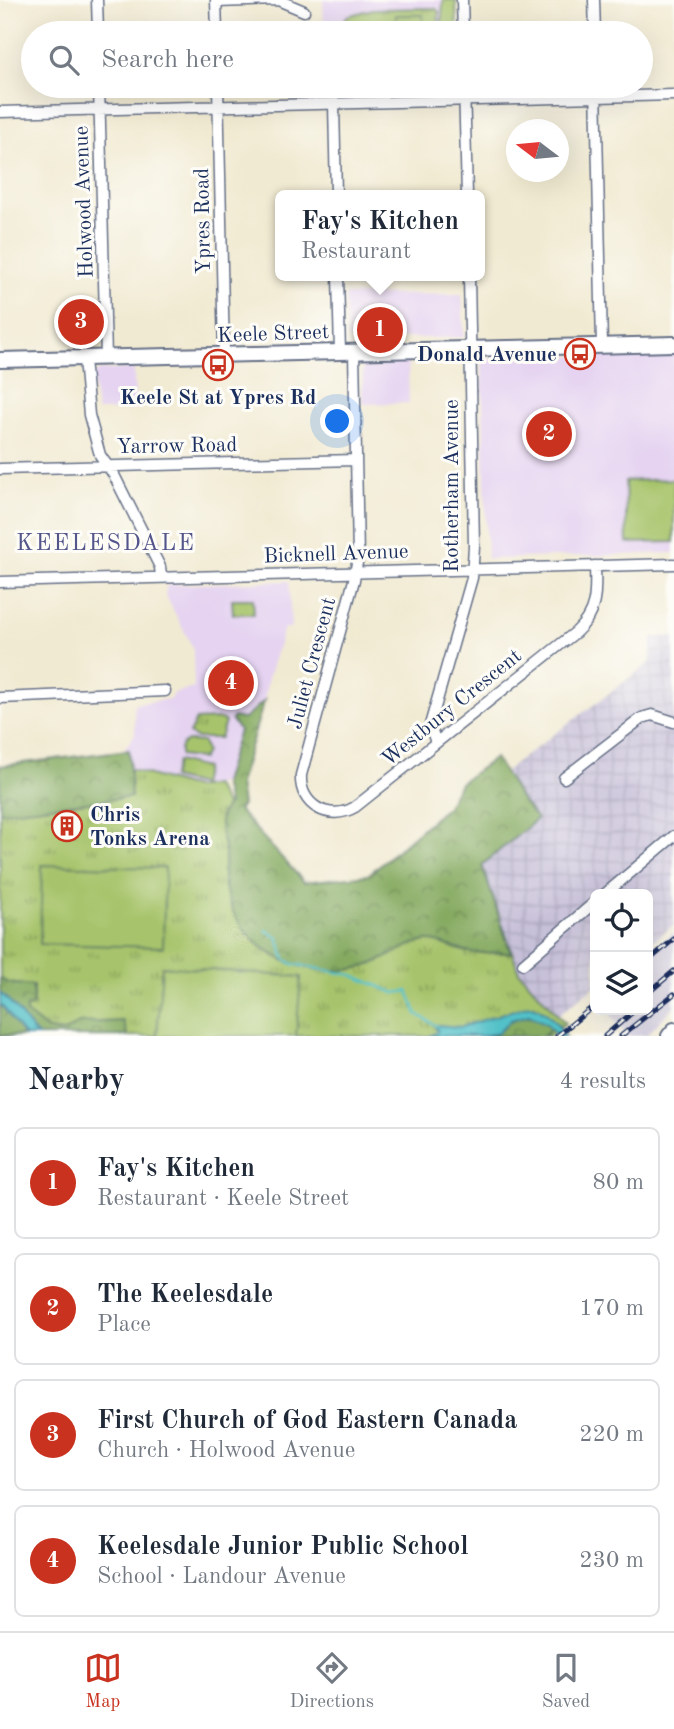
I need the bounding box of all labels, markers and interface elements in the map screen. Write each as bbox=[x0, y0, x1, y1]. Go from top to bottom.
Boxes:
search box bbox=[21, 21, 653, 98]
icon: search bbox=[45, 41, 83, 79]
text: Search here bbox=[101, 47, 234, 73]
north arrow bbox=[506, 119, 569, 182]
street label: Holwood Avenue bbox=[71, 125, 98, 278]
street label: Ypres Road bbox=[192, 168, 215, 274]
popup bbox=[275, 190, 485, 281]
text: Fay's Kitchen bbox=[301, 209, 459, 235]
text: Restaurant bbox=[301, 240, 411, 263]
pin: 3 bbox=[58, 296, 104, 348]
pin: 1 bbox=[357, 304, 403, 356]
street label: Keele Street bbox=[217, 322, 329, 347]
bus stop icon: Donald Avenue bbox=[563, 337, 597, 371]
place label: Donald Avenue bbox=[417, 345, 557, 366]
bus stop icon: Keele St at Ypres Rd bbox=[201, 348, 235, 382]
place label: Keele St at Ypres Rd bbox=[120, 388, 316, 409]
street label: Rotherham Avenue bbox=[442, 399, 463, 573]
your location bbox=[320, 404, 354, 438]
pin: 2 bbox=[526, 408, 572, 460]
street label: Yarrow Road bbox=[117, 435, 238, 458]
district label: KEELESDALE bbox=[16, 532, 196, 555]
street label: Bicknell Avenue bbox=[263, 541, 409, 568]
street label: Juliet Crescent bbox=[285, 595, 340, 732]
street label: Westbury Crescent bbox=[378, 646, 526, 771]
pin: 4 bbox=[208, 657, 254, 709]
place label: Chris Tonks Arena bbox=[90, 805, 210, 850]
building icon: Chris Tonks Arena bbox=[50, 809, 84, 843]
map controls bbox=[590, 889, 653, 1015]
button: locate bbox=[590, 889, 653, 952]
button: layers bbox=[590, 952, 653, 1015]
text: Nearby bbox=[28, 1066, 125, 1096]
text: 4 results bbox=[560, 1070, 646, 1093]
text: Fay's Kitchen bbox=[97, 1156, 255, 1182]
text: 1 bbox=[46, 1171, 60, 1194]
text: 80 m bbox=[593, 1171, 644, 1194]
text: Restaurant · Keele Street bbox=[97, 1187, 349, 1210]
text: The Keelesdale bbox=[97, 1282, 273, 1308]
text: 2 bbox=[46, 1297, 60, 1320]
text: 170 m bbox=[579, 1297, 644, 1320]
text: Place bbox=[97, 1313, 151, 1336]
text: First Church of God Eastern Canada bbox=[97, 1408, 518, 1434]
text: 3 bbox=[46, 1423, 60, 1446]
text: 220 m bbox=[579, 1423, 644, 1446]
text: Church · Holwood Avenue bbox=[97, 1439, 355, 1462]
text: Keelesdale Junior Public School bbox=[97, 1534, 468, 1560]
text: 4 bbox=[46, 1549, 60, 1572]
text: 230 m bbox=[579, 1549, 644, 1572]
text: School · Landour Avenue bbox=[97, 1565, 346, 1588]
tab: Map bbox=[84, 1649, 122, 1714]
tab: Directions bbox=[290, 1649, 374, 1714]
tab: Saved bbox=[542, 1649, 590, 1714]

